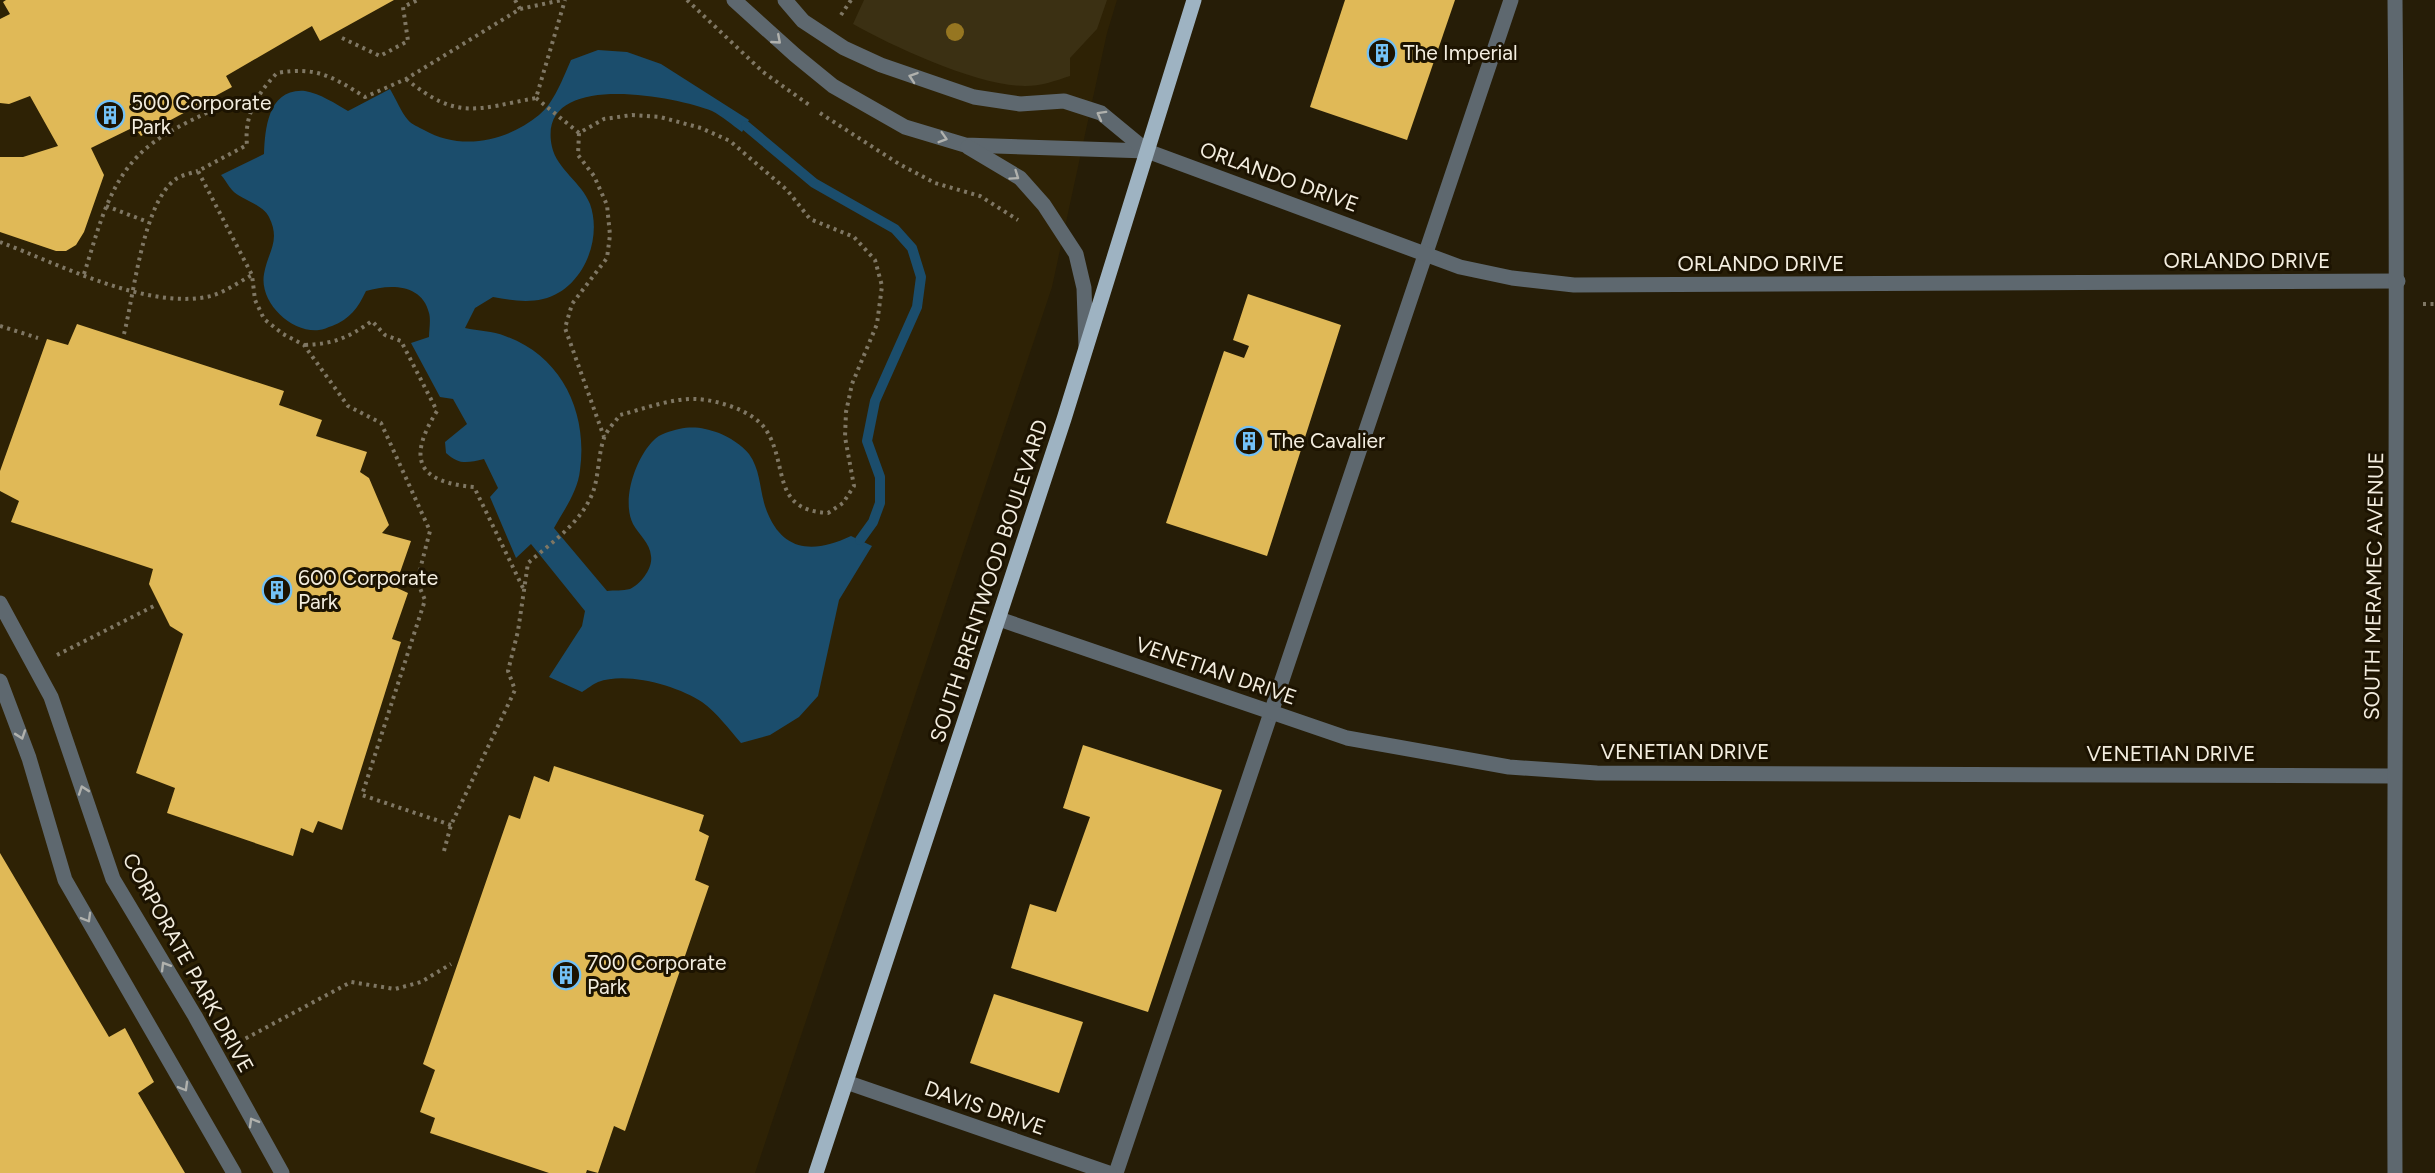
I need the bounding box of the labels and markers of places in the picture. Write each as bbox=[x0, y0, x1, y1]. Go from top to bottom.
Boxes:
building icon: The Imperial bbox=[1366, 37, 1398, 69]
place label: The Imperial bbox=[1403, 40, 1518, 65]
place label: 500 Corporate Park bbox=[131, 90, 271, 139]
building icon: 500 Corporate Park bbox=[94, 99, 126, 131]
building icon: The Cavalier bbox=[1233, 425, 1265, 457]
place label: The Cavalier bbox=[1270, 428, 1385, 453]
place label: 600 Corporate Park bbox=[298, 565, 438, 614]
building icon: 600 Corporate Park bbox=[261, 574, 293, 606]
place label: 700 Corporate Park bbox=[587, 950, 727, 999]
building icon: 700 Corporate Park bbox=[550, 959, 582, 991]

